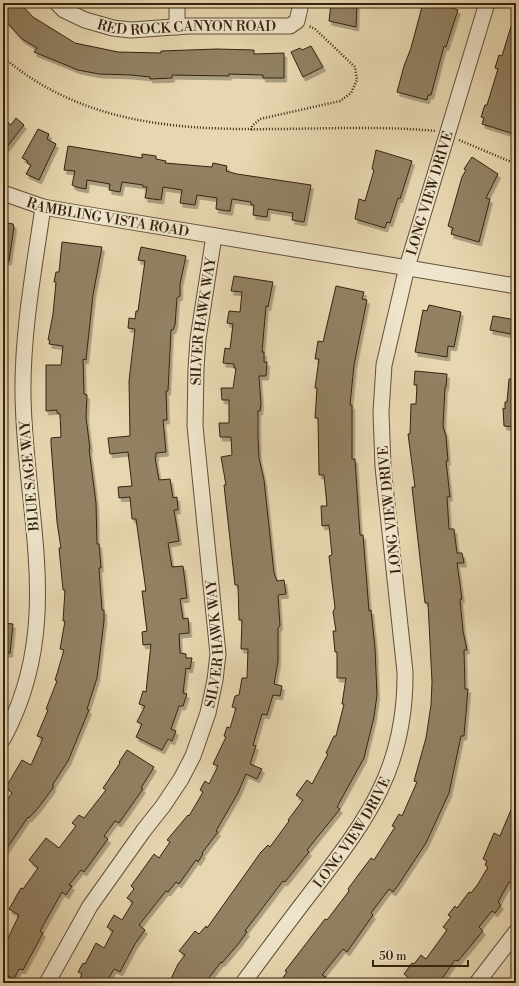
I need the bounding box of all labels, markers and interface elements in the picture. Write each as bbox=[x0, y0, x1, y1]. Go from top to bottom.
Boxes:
street label: RED ROCK CANYON ROAD bbox=[95, 16, 276, 40]
street label: LONG VIEW DRIVE bbox=[403, 129, 458, 258]
street label: RAMBLING VISTA ROAD bbox=[24, 194, 190, 241]
street label: SILVER HAWK WAY bbox=[188, 256, 221, 386]
street label: BLUE SAGE WAY bbox=[16, 419, 44, 533]
street label: LONG VIEW DRIVE bbox=[374, 445, 406, 575]
street label: SILVER HAWK WAY bbox=[201, 578, 228, 710]
street label: LONG VIEW DRIVE bbox=[310, 774, 395, 892]
scale bar bbox=[373, 942, 468, 968]
text: 50 m bbox=[379, 949, 407, 964]

